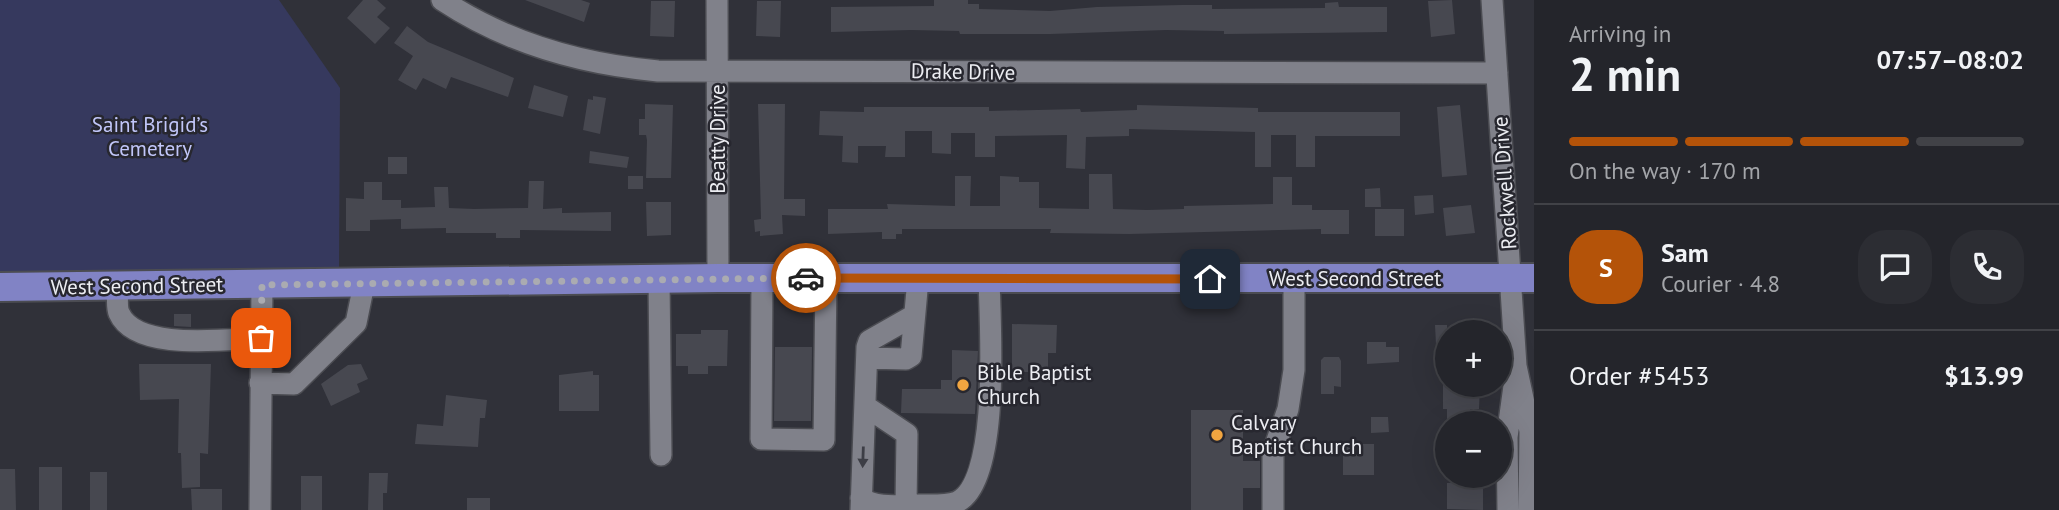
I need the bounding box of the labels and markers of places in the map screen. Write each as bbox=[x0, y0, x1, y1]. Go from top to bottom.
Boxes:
pin bbox=[1180, 249, 1240, 309]
pin bbox=[231, 308, 291, 368]
place label: Bible Baptist Church bbox=[977, 359, 1091, 410]
marker: Bible Baptist Church bbox=[955, 377, 971, 393]
place label: Calvary Baptist Church bbox=[1231, 409, 1362, 460]
marker: Calvary Baptist Church bbox=[1209, 427, 1225, 443]

